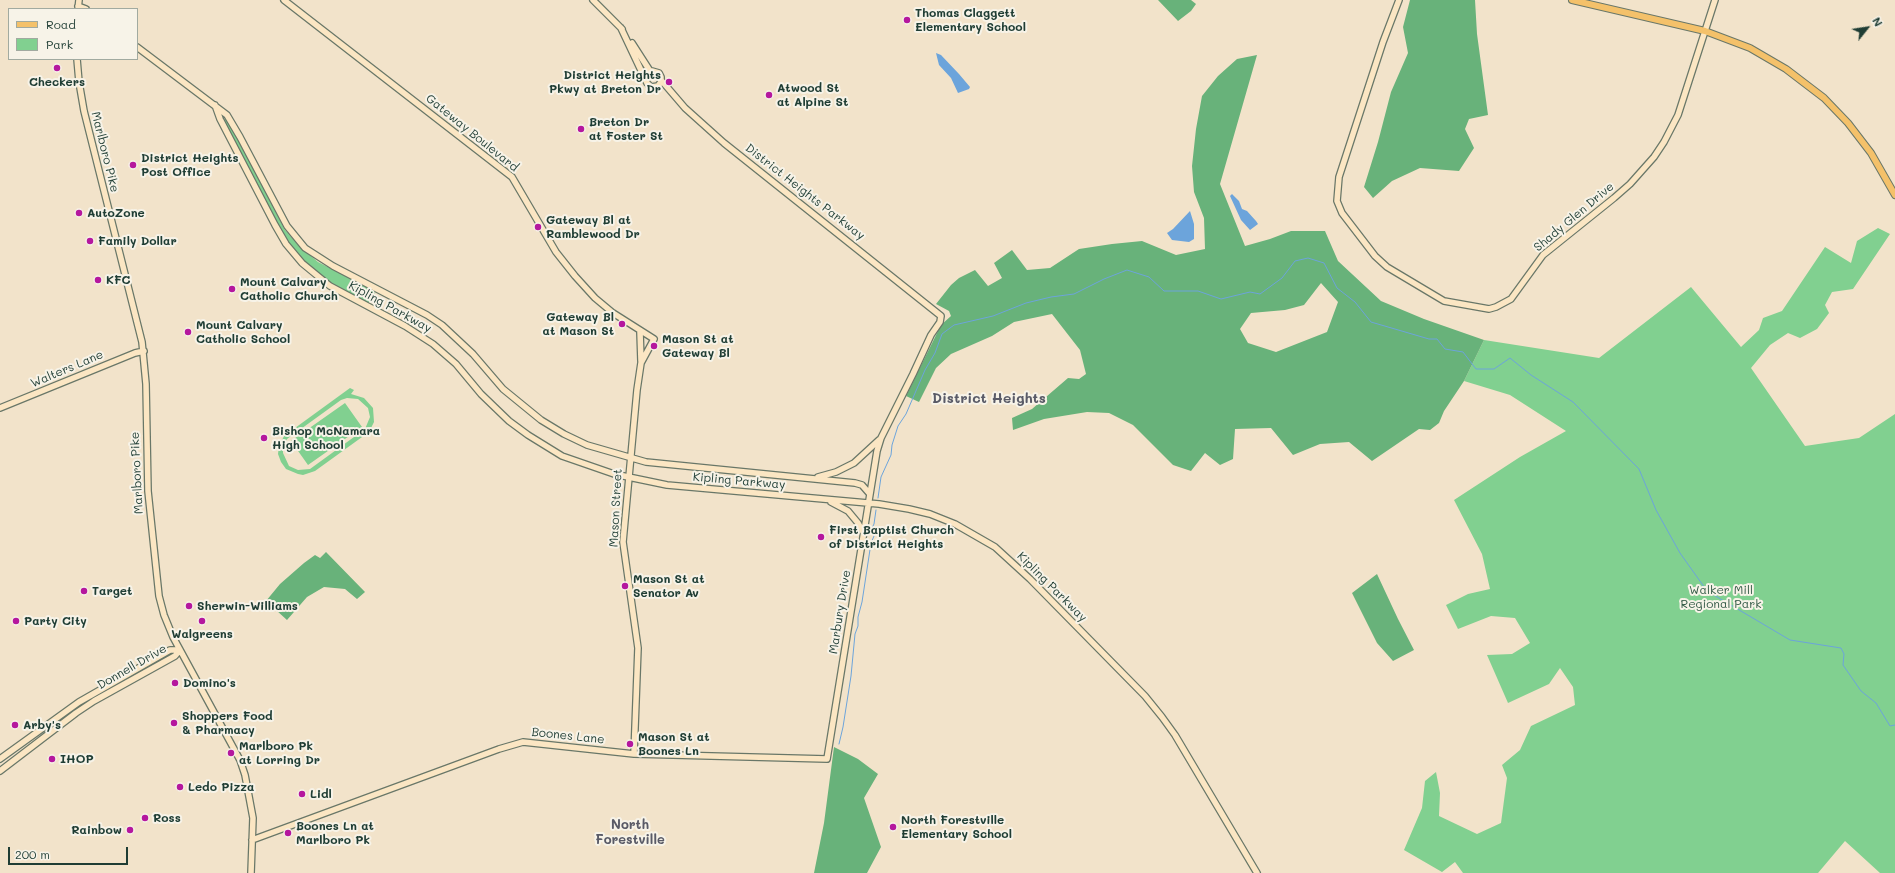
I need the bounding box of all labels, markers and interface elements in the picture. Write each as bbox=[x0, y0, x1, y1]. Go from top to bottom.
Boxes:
place label: Thomas Claggett Elementary School bbox=[915, 6, 1026, 34]
legend bbox=[8, 8, 138, 60]
north arrow bbox=[1847, 8, 1887, 48]
text: N bbox=[1869, 14, 1886, 29]
marker: Thomas Claggett Elementary School bbox=[902, 15, 912, 25]
text: Road bbox=[46, 16, 76, 32]
text: Park bbox=[46, 36, 73, 52]
marker: Checkers bbox=[52, 63, 62, 73]
place label: District Heights Pkwy at Breton Dr bbox=[549, 68, 661, 96]
place label: Checkers bbox=[29, 75, 85, 89]
marker: District Heights Pkwy at Breton Dr bbox=[664, 77, 674, 87]
place label: Atwood St at Alpine St bbox=[777, 81, 848, 109]
marker: Atwood St at Alpine St bbox=[764, 90, 774, 100]
street label: Gateway Boulevard bbox=[423, 91, 521, 175]
street label: Marlboro Pike bbox=[88, 110, 122, 194]
place label: Breton Dr at Foster St bbox=[589, 115, 663, 143]
marker: Breton Dr at Foster St bbox=[576, 124, 586, 134]
street label: District Heights Parkway bbox=[742, 141, 868, 243]
place label: District Heights Post Office bbox=[141, 151, 239, 179]
marker: District Heights Post Office bbox=[128, 160, 138, 170]
street label: Shady Glen Drive bbox=[1531, 179, 1617, 255]
place label: AutoZone bbox=[87, 206, 145, 220]
marker: AutoZone bbox=[74, 208, 84, 218]
place label: Gateway Bl at Ramblewood Dr bbox=[546, 213, 640, 241]
marker: Gateway Bl at Ramblewood Dr bbox=[533, 222, 543, 232]
place label: Family Dollar bbox=[98, 234, 177, 248]
marker: Family Dollar bbox=[85, 236, 95, 246]
place label: KFC bbox=[106, 273, 130, 287]
marker: KFC bbox=[93, 275, 103, 285]
place label: Mount Calvary Catholic Church bbox=[240, 275, 338, 303]
street label: Kipling Parkway bbox=[346, 278, 434, 336]
marker: Mount Calvary Catholic Church bbox=[227, 284, 237, 294]
place label: Gateway Bl at Mason St bbox=[543, 310, 614, 338]
place label: Mount Calvary Catholic School bbox=[196, 318, 290, 346]
marker: Gateway Bl at Mason St bbox=[617, 319, 627, 329]
marker: Mount Calvary Catholic School bbox=[183, 327, 193, 337]
place label: Mason St at Gateway Bl bbox=[662, 332, 733, 360]
marker: Mason St at Gateway Bl bbox=[649, 341, 659, 351]
street label: Walters Lane bbox=[29, 347, 105, 391]
district label: District Heights bbox=[932, 391, 1046, 407]
place label: Bishop McNamara High School bbox=[272, 424, 380, 452]
street label: Marlboro Pike bbox=[128, 431, 146, 515]
marker: Bishop McNamara High School bbox=[259, 433, 269, 443]
street label: Mason Street bbox=[607, 468, 625, 548]
street label: Kipling Parkway bbox=[692, 470, 786, 492]
place label: First Baptist Church of District Heights bbox=[829, 523, 954, 551]
marker: First Baptist Church of District Heights bbox=[816, 532, 826, 542]
street label: Kipling Parkway bbox=[1014, 549, 1090, 625]
street label: Marbury Drive bbox=[826, 569, 854, 655]
place label: Mason St at Senator Av bbox=[633, 572, 704, 600]
marker: Mason St at Senator Av bbox=[620, 581, 630, 591]
park label: Walker Mill Regional Park bbox=[1680, 583, 1762, 611]
place label: Target bbox=[92, 584, 132, 598]
marker: Target bbox=[79, 586, 89, 596]
place label: Sherwin-Williams bbox=[197, 599, 298, 613]
marker: Sherwin-Williams bbox=[184, 601, 194, 611]
place label: Party City bbox=[24, 614, 87, 628]
marker: Party City bbox=[11, 616, 21, 626]
marker: Walgreens bbox=[197, 616, 207, 626]
place label: Walgreens bbox=[171, 627, 233, 641]
street label: Donnell Drive bbox=[95, 641, 169, 693]
place label: Domino's bbox=[183, 676, 236, 690]
marker: Domino's bbox=[170, 678, 180, 688]
place label: Shoppers Food & Pharmacy bbox=[182, 709, 273, 737]
place label: Arby's bbox=[23, 718, 61, 732]
marker: Shoppers Food & Pharmacy bbox=[169, 718, 179, 728]
marker: Arby's bbox=[10, 720, 20, 730]
street label: Boones Lane bbox=[531, 725, 605, 747]
place label: Mason St at Boones Ln bbox=[638, 730, 709, 758]
place label: Marlboro Pk at Lorring Dr bbox=[239, 739, 320, 767]
marker: Mason St at Boones Ln bbox=[625, 739, 635, 749]
marker: Marlboro Pk at Lorring Dr bbox=[226, 748, 236, 758]
place label: IHOP bbox=[60, 752, 94, 766]
marker: IHOP bbox=[47, 754, 57, 764]
place label: Ledo Pizza bbox=[188, 780, 254, 794]
marker: Ledo Pizza bbox=[175, 782, 185, 792]
place label: Lidl bbox=[310, 787, 332, 801]
marker: Lidl bbox=[297, 789, 307, 799]
place label: Ross bbox=[153, 811, 181, 825]
marker: Ross bbox=[140, 813, 150, 823]
place label: North Forestville Elementary School bbox=[901, 813, 1012, 841]
district label: North Forestville bbox=[595, 817, 665, 848]
place label: Boones Ln at Marlboro Pk bbox=[296, 819, 374, 847]
marker: North Forestville Elementary School bbox=[888, 822, 898, 832]
place label: Rainbow bbox=[71, 823, 122, 837]
marker: Rainbow bbox=[125, 825, 135, 835]
marker: Boones Ln at Marlboro Pk bbox=[283, 828, 293, 838]
scale bar bbox=[10, 839, 130, 865]
text: 200 m bbox=[15, 846, 50, 862]

